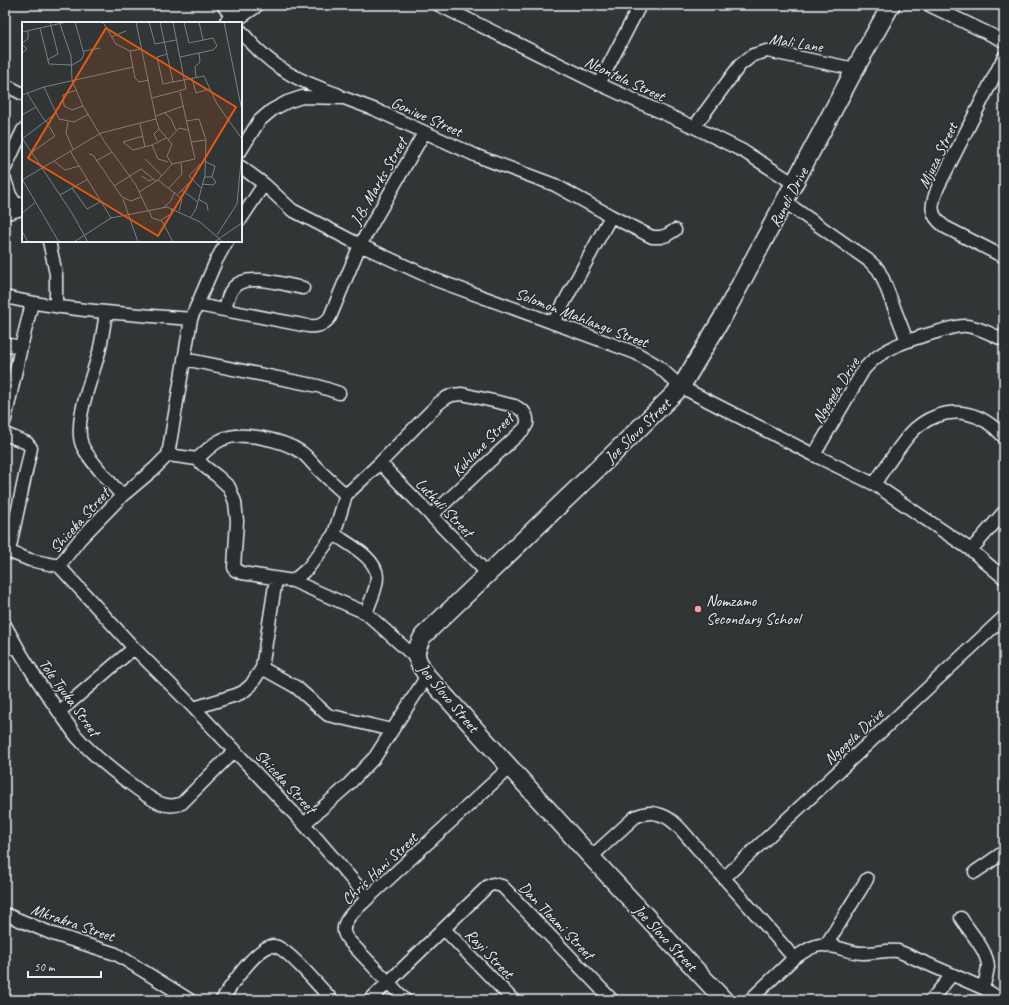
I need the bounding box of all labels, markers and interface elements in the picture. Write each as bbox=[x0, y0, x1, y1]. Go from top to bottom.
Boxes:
inset map bbox=[22, 22, 242, 242]
street label: Mali Lane bbox=[768, 29, 826, 57]
street label: Ntontela Street bbox=[581, 52, 669, 107]
street label: Goniwe Street bbox=[388, 92, 467, 142]
street label: Mjuza Street bbox=[913, 118, 963, 191]
street label: J.B. Marks Street bbox=[345, 132, 413, 230]
street label: Runeli Drive bbox=[765, 163, 814, 231]
street label: Solomon Mahlangu Street bbox=[513, 283, 652, 353]
street label: Ngogela Drive bbox=[808, 352, 865, 427]
street label: Joe Slovo Street bbox=[600, 393, 676, 468]
street label: Kuhlane Street bbox=[448, 407, 520, 481]
street label: Luthuli Street bbox=[411, 474, 479, 544]
street label: Shiceka Street bbox=[45, 482, 116, 557]
place label: Nomzamo Secondary School bbox=[706, 591, 804, 629]
marker: Nomzamo Secondary School bbox=[693, 604, 703, 614]
street label: Tole Tyuka Street bbox=[34, 655, 106, 743]
street label: Joe Slovo Street bbox=[413, 658, 484, 738]
street label: Ngogela Drive bbox=[820, 703, 889, 769]
street label: Shiceka Street bbox=[251, 745, 322, 820]
street label: Chris Hani Street bbox=[337, 827, 423, 909]
street label: Dan Tloami Street bbox=[514, 878, 600, 966]
street label: Mkrakra Street bbox=[28, 899, 119, 947]
street label: Joe Slovo Street bbox=[628, 899, 703, 977]
street label: Rayi Street bbox=[461, 924, 519, 984]
scale bar bbox=[28, 953, 101, 979]
text: 50 m bbox=[34, 959, 56, 975]

